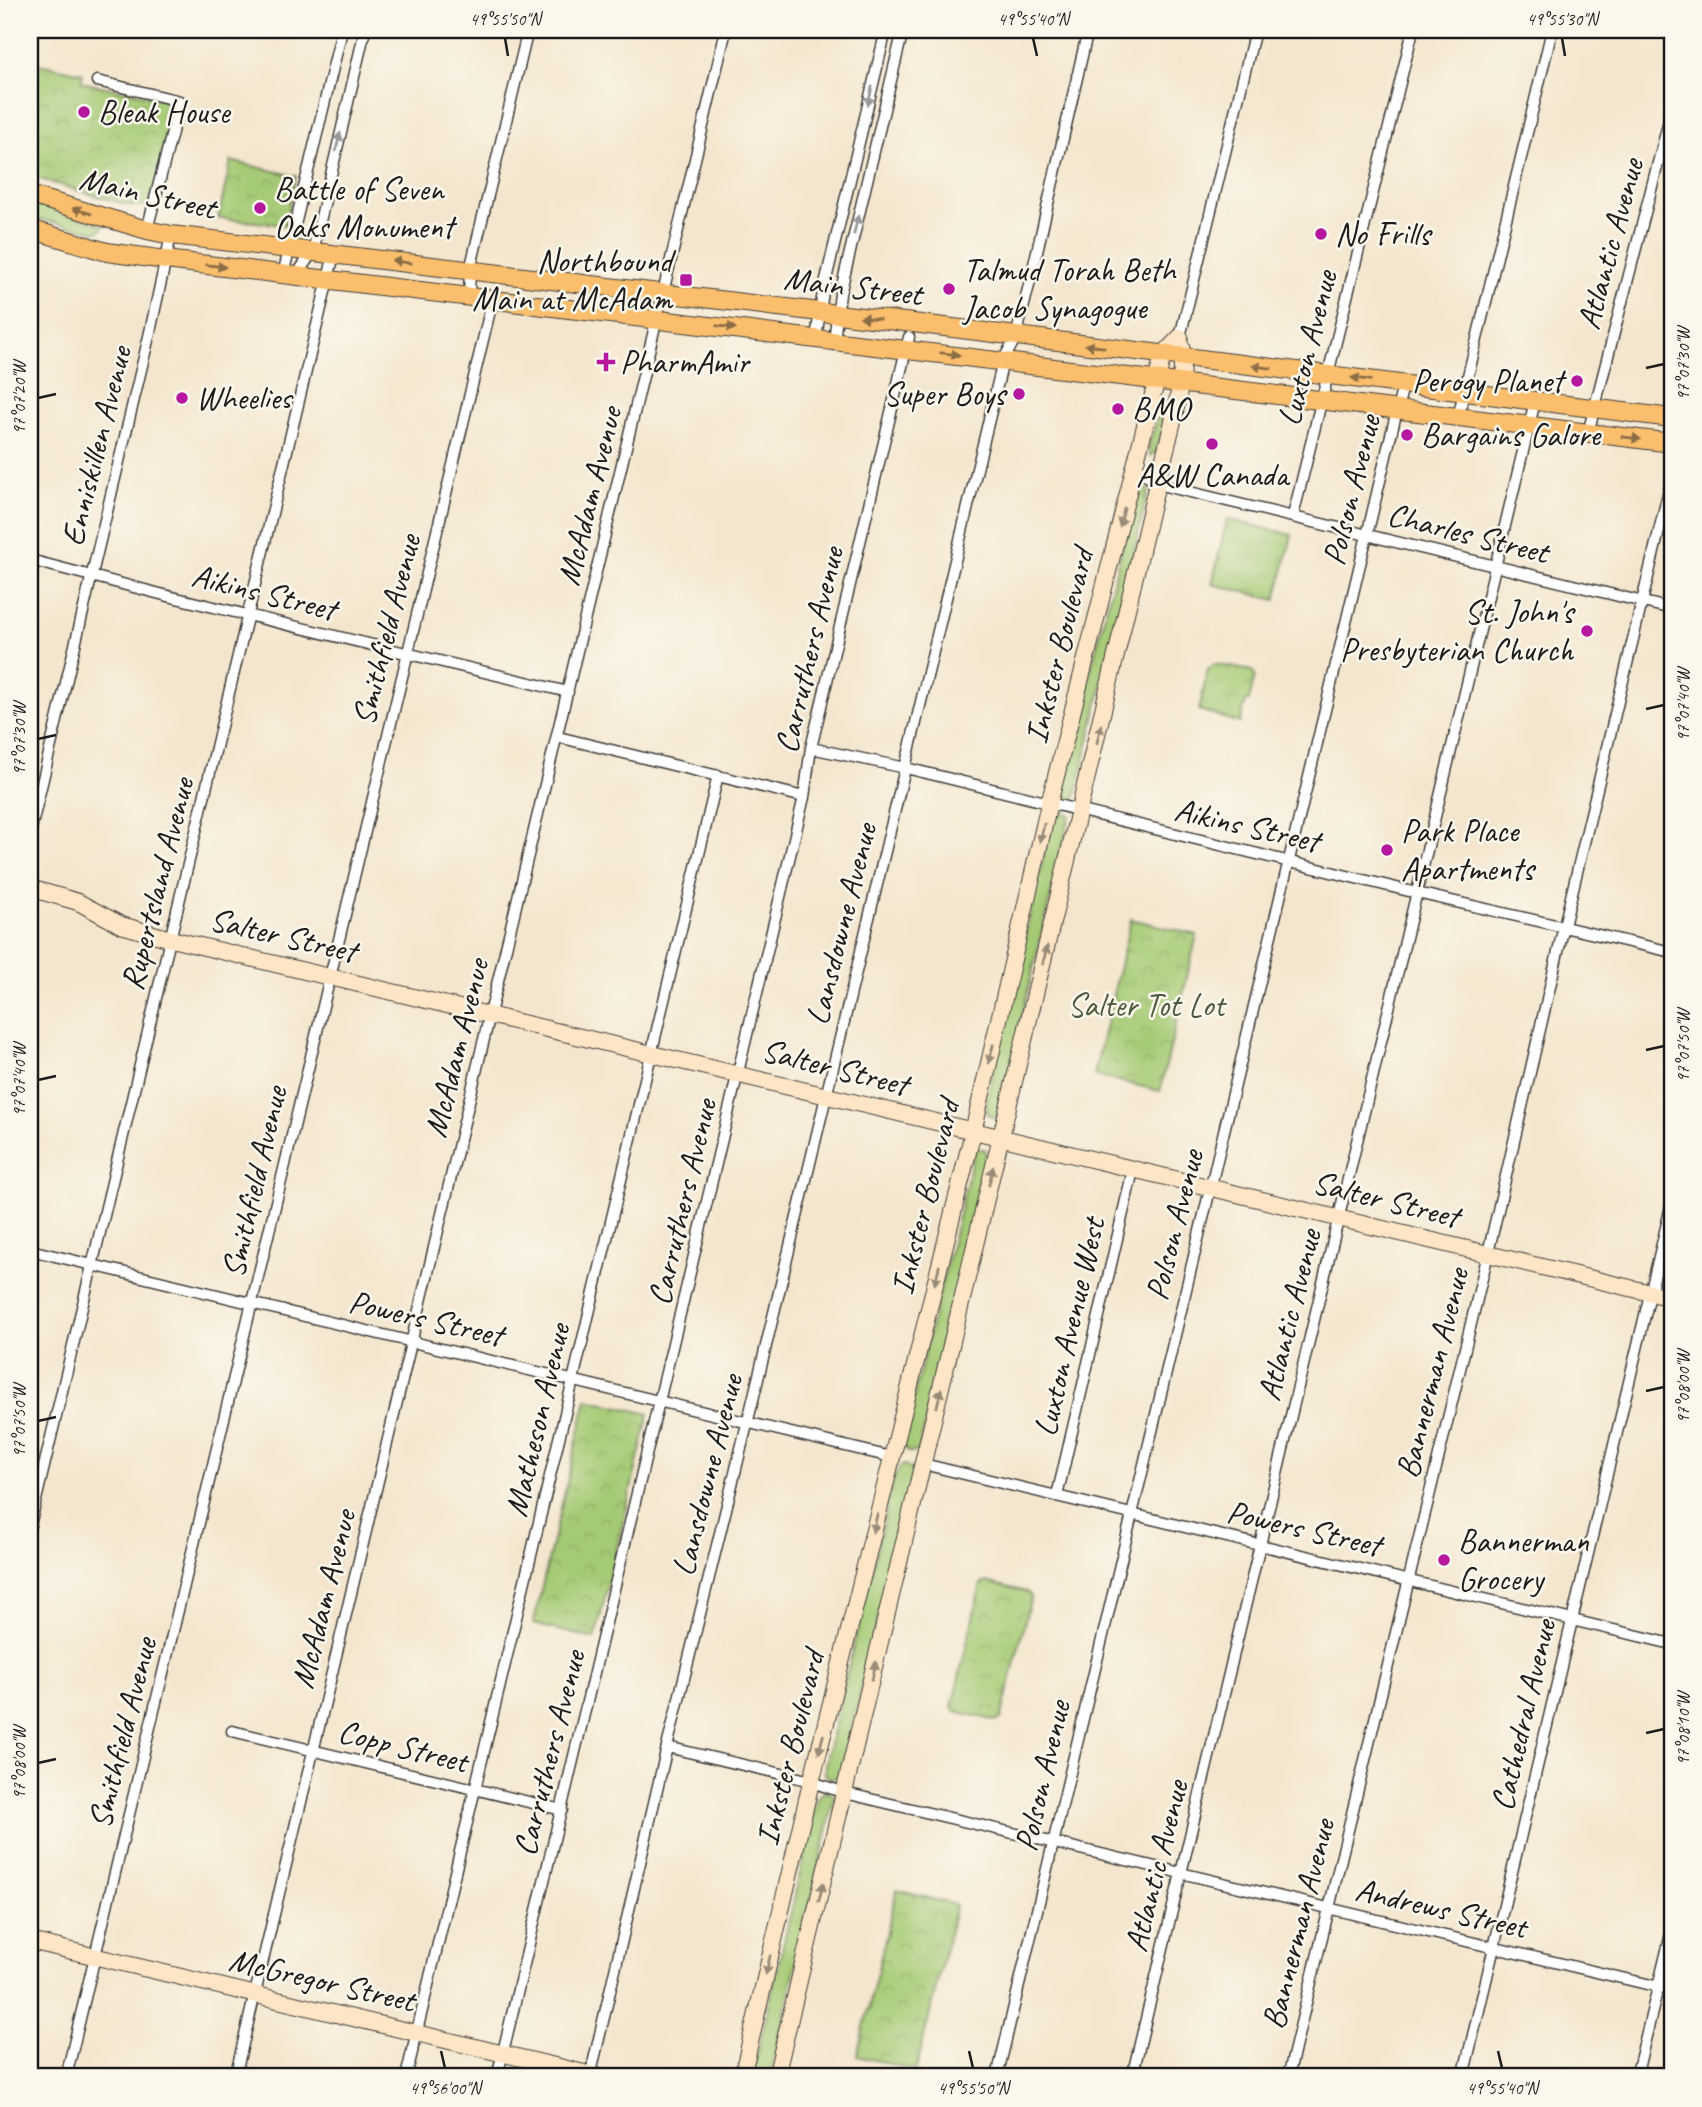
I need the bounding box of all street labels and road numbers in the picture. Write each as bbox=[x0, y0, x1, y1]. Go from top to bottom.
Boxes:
street label: Atlantic Avenue bbox=[1567, 152, 1653, 334]
street label: Main Street bbox=[76, 157, 223, 230]
street label: Main Street bbox=[782, 257, 927, 316]
street label: Luxton Avenue bbox=[1268, 264, 1347, 430]
street label: Enniskillen Avenue bbox=[51, 340, 142, 550]
street label: McAdam Avenue bbox=[547, 400, 632, 589]
street label: Polson Avenue bbox=[1312, 408, 1390, 569]
street label: Charles Street bbox=[1383, 493, 1556, 574]
street label: Smithfield Avenue bbox=[342, 528, 430, 730]
street label: Inkster Boulevard bbox=[1015, 540, 1105, 748]
street label: Carruthers Avenue bbox=[765, 541, 854, 757]
street label: Aikins Street bbox=[188, 554, 344, 631]
street label: Rupertsland Avenue bbox=[110, 771, 204, 994]
street label: Aikins Street bbox=[1171, 788, 1327, 863]
street label: Lansdowne Avenue bbox=[796, 817, 887, 1029]
street label: Salter Street bbox=[206, 898, 364, 973]
street label: McAdam Avenue bbox=[414, 952, 499, 1141]
street label: Salter Street bbox=[758, 1029, 916, 1106]
street label: Smithfield Avenue bbox=[212, 1080, 297, 1282]
street label: Inkster Boulevard bbox=[881, 1091, 971, 1299]
street label: Carruthers Avenue bbox=[638, 1093, 727, 1309]
street label: Polson Avenue bbox=[1135, 1143, 1213, 1304]
street label: Salter Street bbox=[1309, 1161, 1467, 1238]
street label: Luxton Avenue West bbox=[1024, 1211, 1115, 1440]
street label: Atlantic Avenue bbox=[1247, 1223, 1331, 1405]
street label: Bannerman Avenue bbox=[1386, 1262, 1479, 1482]
street label: Powers Street bbox=[345, 1280, 511, 1357]
street label: Matheson Avenue bbox=[494, 1317, 580, 1520]
street label: Lansdowne Avenue bbox=[662, 1368, 753, 1580]
street label: Powers Street bbox=[1223, 1490, 1389, 1567]
street label: McAdam Avenue bbox=[281, 1503, 366, 1692]
street label: Cathedral Avenue bbox=[1481, 1613, 1566, 1815]
street label: Smithfield Avenue bbox=[78, 1631, 166, 1833]
street label: Inkster Boulevard bbox=[746, 1642, 836, 1850]
street label: Carruthers Avenue bbox=[503, 1644, 595, 1860]
street label: Polson Avenue bbox=[1004, 1694, 1080, 1855]
street label: Copp Street bbox=[334, 1710, 475, 1783]
street label: Atlantic Avenue bbox=[1114, 1774, 1198, 1956]
street label: Bannerman Avenue bbox=[1252, 1813, 1345, 2033]
street label: Andrews Street bbox=[1351, 1868, 1534, 1949]
street label: McGregor Street bbox=[225, 1938, 422, 2022]

